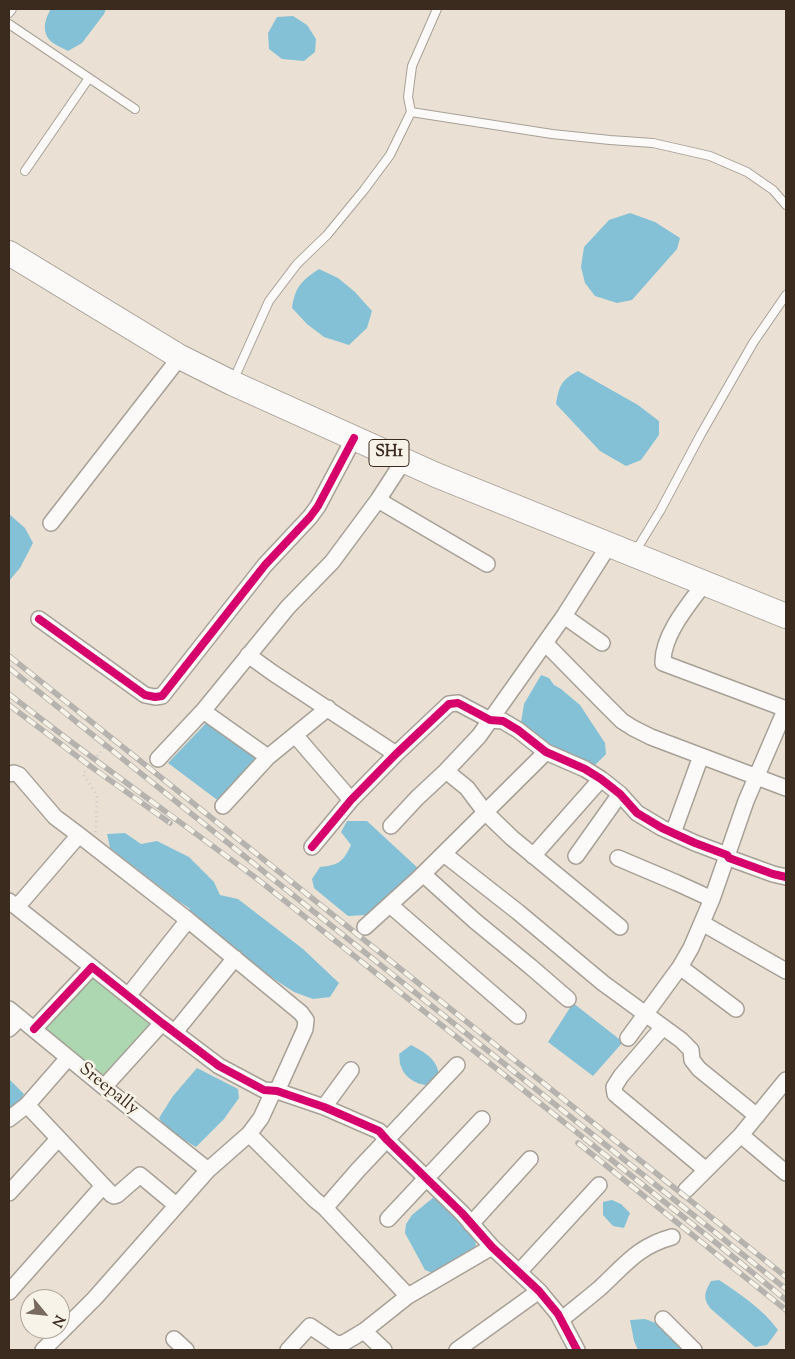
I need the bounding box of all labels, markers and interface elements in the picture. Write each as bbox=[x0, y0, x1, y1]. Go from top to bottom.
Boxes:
road number: SH1 bbox=[369, 439, 409, 466]
street label: Sreepally bbox=[74, 1059, 142, 1121]
north arrow bbox=[20, 1289, 70, 1339]
text: N bbox=[46, 1311, 69, 1330]

